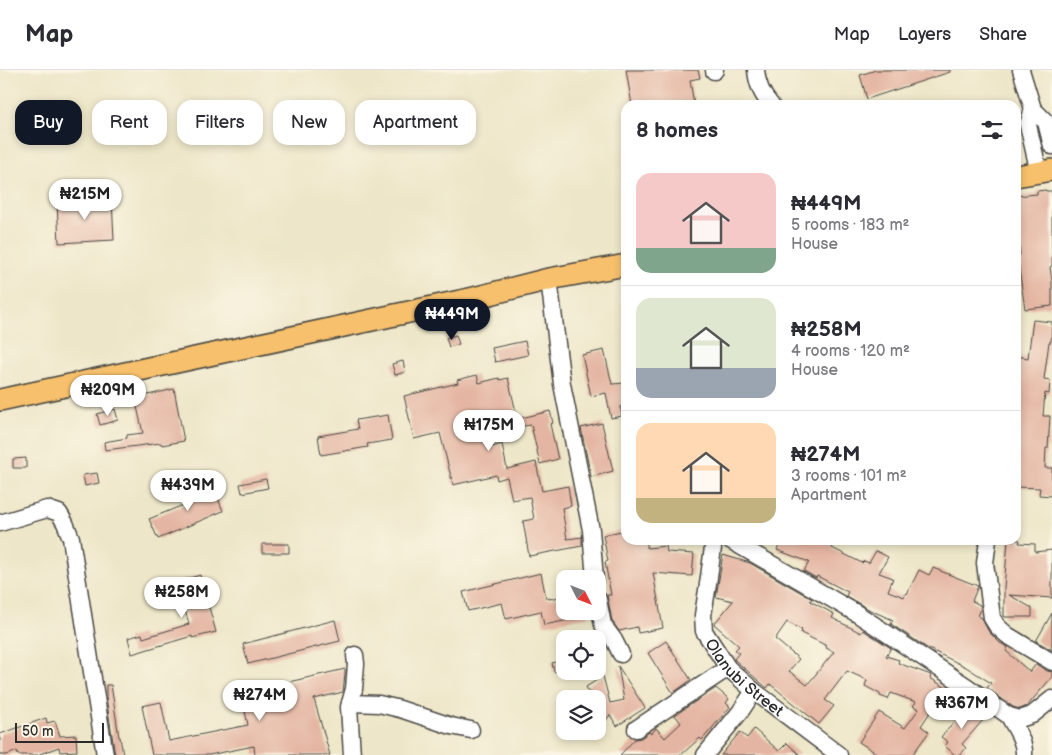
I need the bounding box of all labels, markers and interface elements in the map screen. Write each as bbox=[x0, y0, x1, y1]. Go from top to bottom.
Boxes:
text: Map bbox=[25, 20, 73, 49]
text: Map bbox=[834, 24, 870, 45]
text: Layers bbox=[898, 24, 951, 45]
text: Share bbox=[979, 24, 1027, 45]
chip: Buy bbox=[15, 100, 82, 145]
chip: Rent bbox=[92, 100, 167, 145]
chip: Filters bbox=[177, 100, 263, 145]
chip: New bbox=[273, 100, 345, 145]
chip: Apartment bbox=[355, 100, 476, 145]
icon: filters bbox=[978, 116, 1006, 144]
text: 8 homes bbox=[636, 118, 718, 143]
pin: ₦215M bbox=[50, 178, 120, 221]
text: ₦215M bbox=[60, 185, 110, 204]
text: ₦449M bbox=[791, 191, 861, 216]
icon: home bbox=[676, 193, 736, 253]
text: 5 rooms · 183 m² bbox=[791, 216, 910, 235]
text: House bbox=[791, 235, 838, 254]
pin: ₦449M bbox=[417, 298, 487, 341]
text: ₦449M bbox=[425, 305, 479, 324]
text: ₦258M bbox=[791, 317, 862, 342]
icon: home bbox=[676, 318, 736, 378]
text: 4 rooms · 120 m² bbox=[791, 342, 910, 361]
text: House bbox=[791, 361, 838, 380]
pin: ₦209M bbox=[73, 374, 143, 417]
text: ₦209M bbox=[81, 381, 135, 400]
pin: ₦175M bbox=[454, 410, 524, 452]
text: ₦175M bbox=[464, 416, 514, 435]
text: ₦274M bbox=[791, 442, 860, 467]
icon: home bbox=[676, 443, 736, 503]
text: 3 rooms · 101 m² bbox=[791, 467, 907, 486]
pin: ₦439M bbox=[153, 470, 223, 512]
text: ₦439M bbox=[161, 476, 215, 495]
text: Apartment bbox=[791, 486, 867, 505]
north arrow bbox=[556, 570, 606, 620]
map controls bbox=[556, 570, 606, 740]
pin: ₦258M bbox=[147, 576, 217, 619]
text: ₦258M bbox=[155, 583, 209, 602]
button: locate bbox=[556, 630, 606, 680]
street label: Olanubi Street bbox=[700, 635, 787, 721]
pin: ₦274M bbox=[225, 680, 295, 722]
text: ₦274M bbox=[234, 686, 286, 705]
pin: ₦367M bbox=[927, 688, 997, 730]
button: layers bbox=[556, 690, 606, 740]
text: ₦367M bbox=[935, 694, 989, 713]
scale bar bbox=[15, 720, 104, 743]
text: 50 m bbox=[22, 723, 54, 740]

